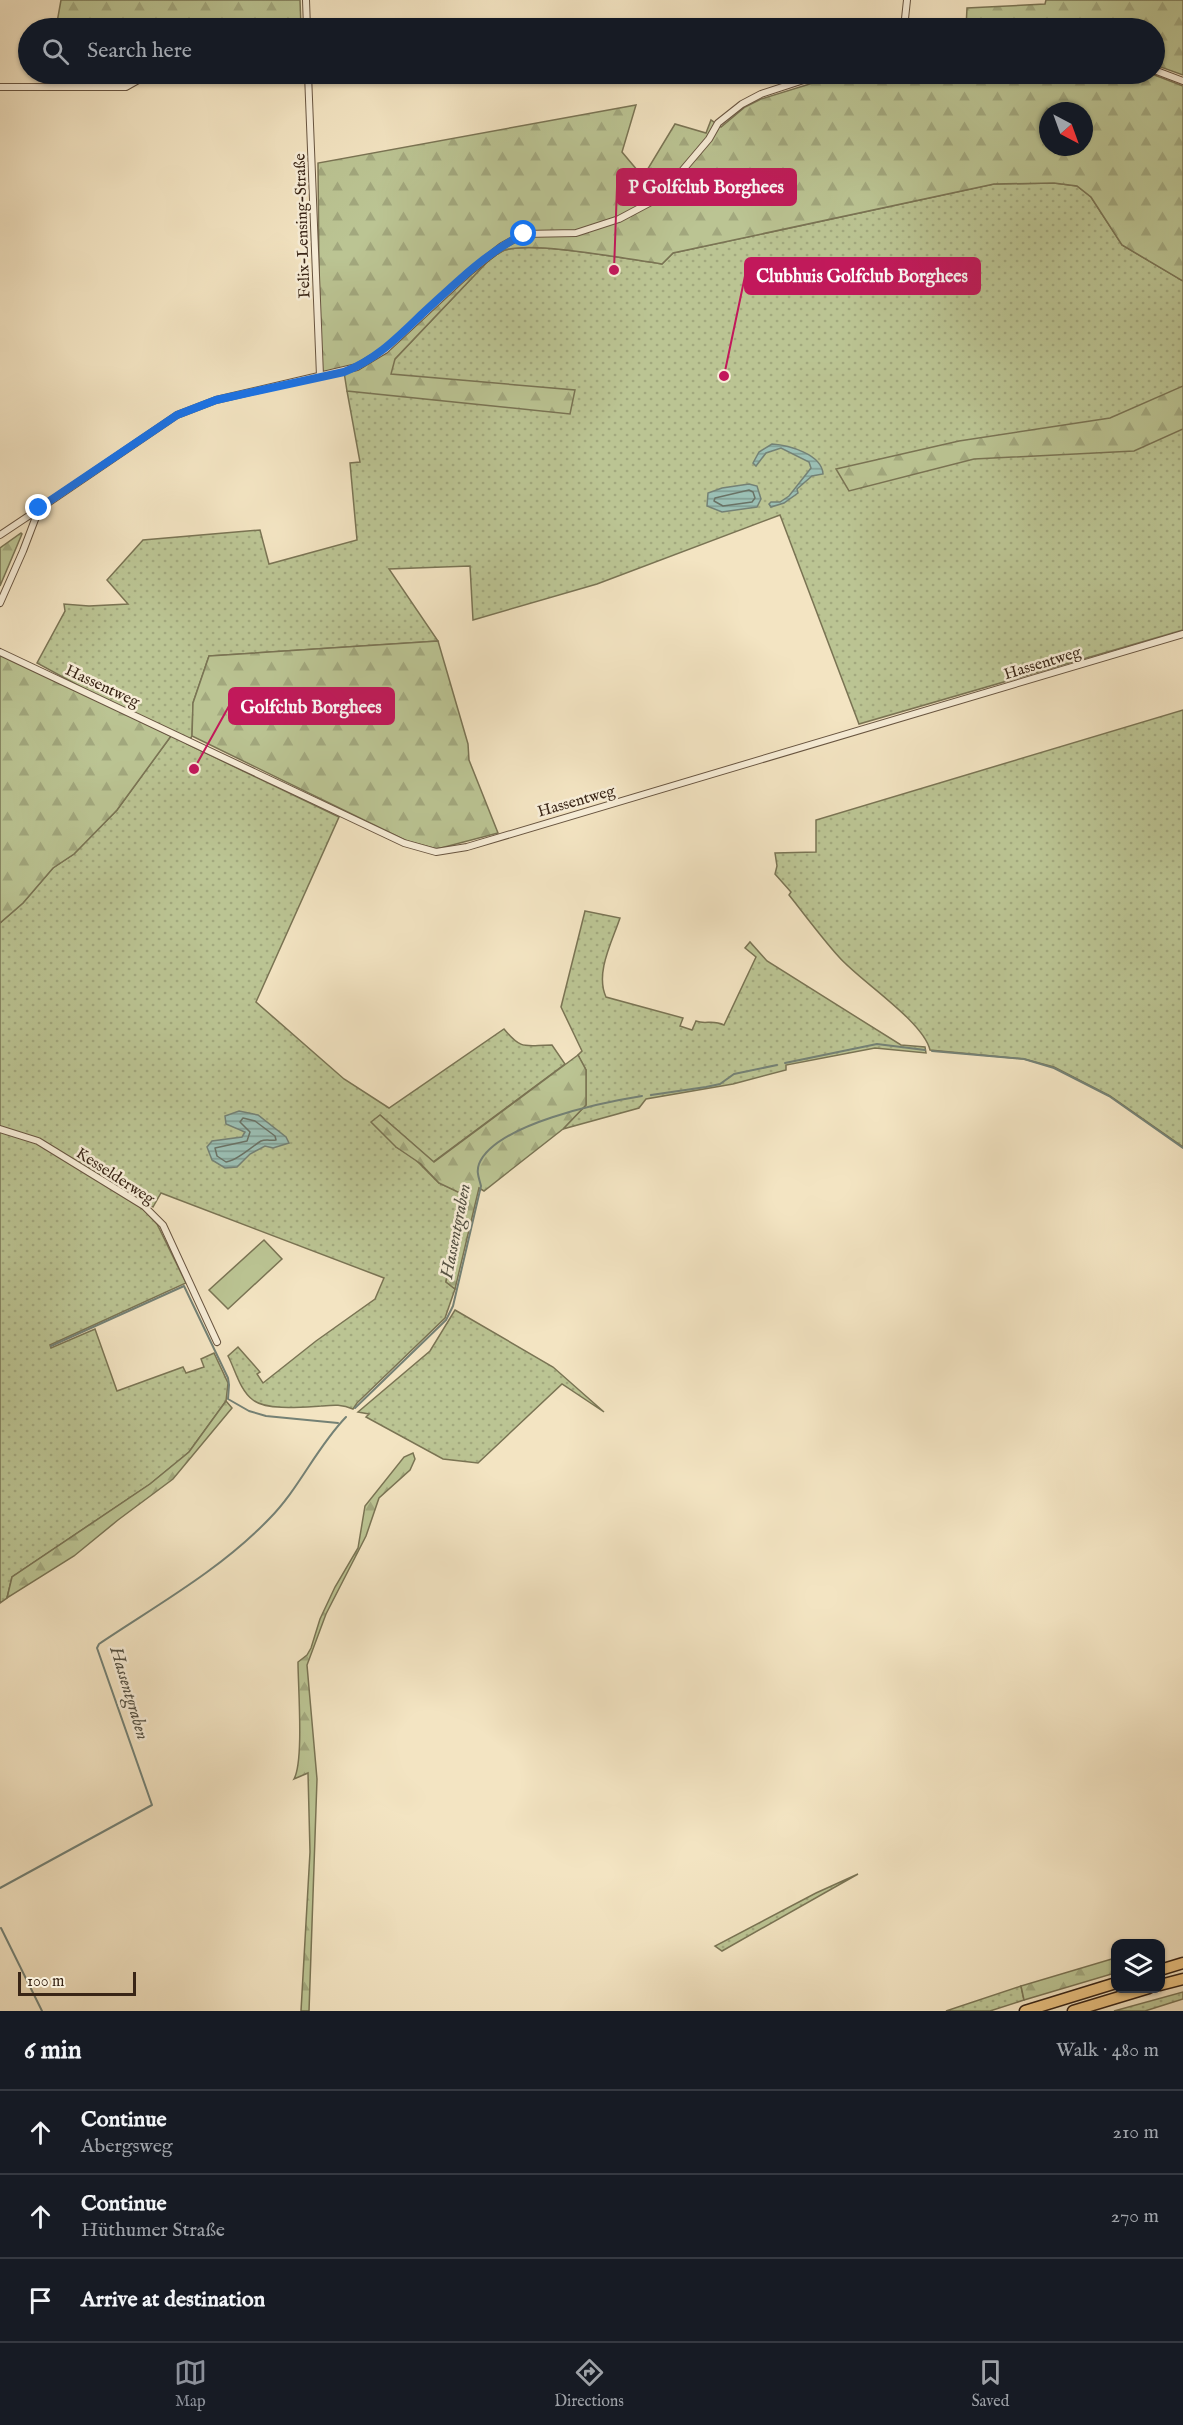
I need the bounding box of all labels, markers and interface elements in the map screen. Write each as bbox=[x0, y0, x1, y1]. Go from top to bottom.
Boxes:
search box bbox=[18, 18, 1165, 84]
icon: search bbox=[39, 35, 72, 68]
text: Search here bbox=[87, 37, 192, 65]
north arrow bbox=[1039, 102, 1093, 156]
street label: Felix-Lensing-Straße bbox=[290, 153, 316, 299]
callout: P Golfclub Borghees bbox=[617, 169, 796, 205]
text: P Golfclub Borghees bbox=[628, 177, 784, 200]
route start bbox=[510, 220, 536, 246]
callout: Clubhuis Golfclub Borghees bbox=[745, 258, 980, 294]
text: Clubhuis Golfclub Borghees bbox=[756, 266, 968, 289]
route end bbox=[25, 494, 51, 520]
street label: Hassentweg bbox=[1002, 643, 1084, 685]
street label: Hassentweg bbox=[62, 661, 143, 713]
callout: Golfclub Borghees bbox=[229, 688, 394, 724]
text: Golfclub Borghees bbox=[240, 697, 382, 720]
street label: Hassentweg bbox=[535, 781, 618, 823]
street label: Kesselderweg bbox=[72, 1144, 158, 1210]
water label: Hassentgraben bbox=[436, 1182, 477, 1282]
water label: Hassentgraben bbox=[103, 1643, 154, 1743]
map controls bbox=[1111, 1939, 1165, 1993]
button: layers bbox=[1111, 1939, 1165, 1993]
scale bar bbox=[18, 1969, 136, 1996]
text: 100 m bbox=[27, 1972, 64, 1992]
text: 6 min bbox=[24, 2034, 82, 2067]
text: Walk · 480 m bbox=[1056, 2038, 1159, 2063]
text: Continue bbox=[81, 2106, 167, 2134]
icon: ahead bbox=[24, 2116, 57, 2149]
text: 210 m bbox=[1113, 2120, 1159, 2145]
text: Abergsweg bbox=[81, 2134, 173, 2159]
text: Continue bbox=[81, 2190, 167, 2218]
icon: ahead bbox=[24, 2200, 57, 2233]
text: 270 m bbox=[1111, 2204, 1159, 2229]
text: Hüthumer Straße bbox=[81, 2218, 225, 2243]
icon: arrive bbox=[24, 2284, 57, 2317]
text: Arrive at destination bbox=[81, 2286, 265, 2314]
tab: Map bbox=[174, 2356, 207, 2412]
tab: Directions bbox=[554, 2356, 624, 2412]
tab: Saved bbox=[971, 2356, 1009, 2412]

